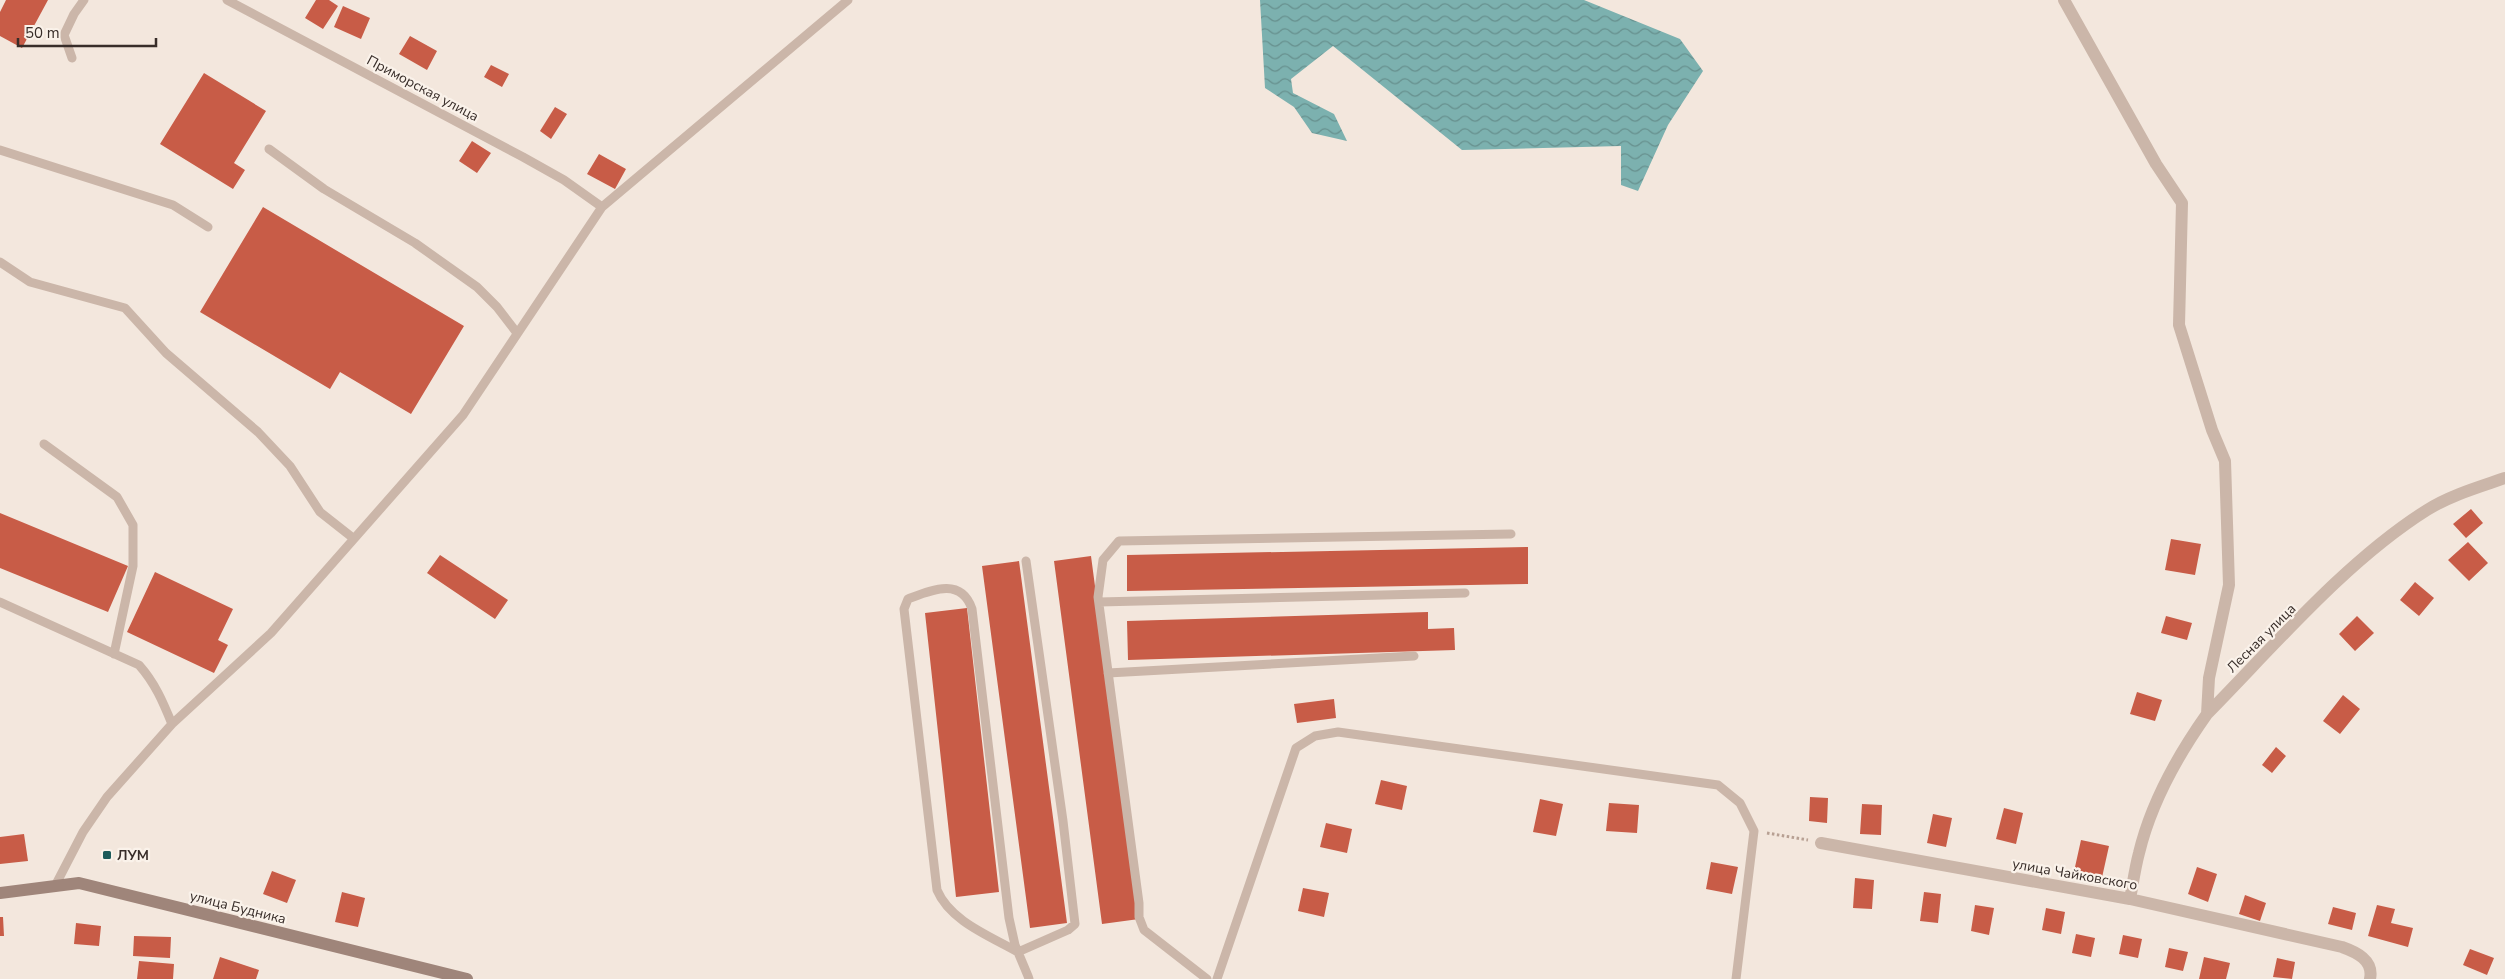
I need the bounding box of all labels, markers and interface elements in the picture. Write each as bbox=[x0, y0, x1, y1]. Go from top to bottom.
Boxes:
scale bar bbox=[18, 15, 155, 47]
text: 50 m bbox=[25, 23, 60, 43]
street label: Приморская улица bbox=[363, 51, 482, 126]
street label: Лесная улица bbox=[2223, 600, 2300, 677]
place label: ЛУМ bbox=[117, 846, 149, 865]
marker: ЛУМ bbox=[101, 849, 113, 861]
street label: улица Чайковского bbox=[2011, 854, 2139, 895]
street label: улица Будника bbox=[188, 886, 288, 929]

